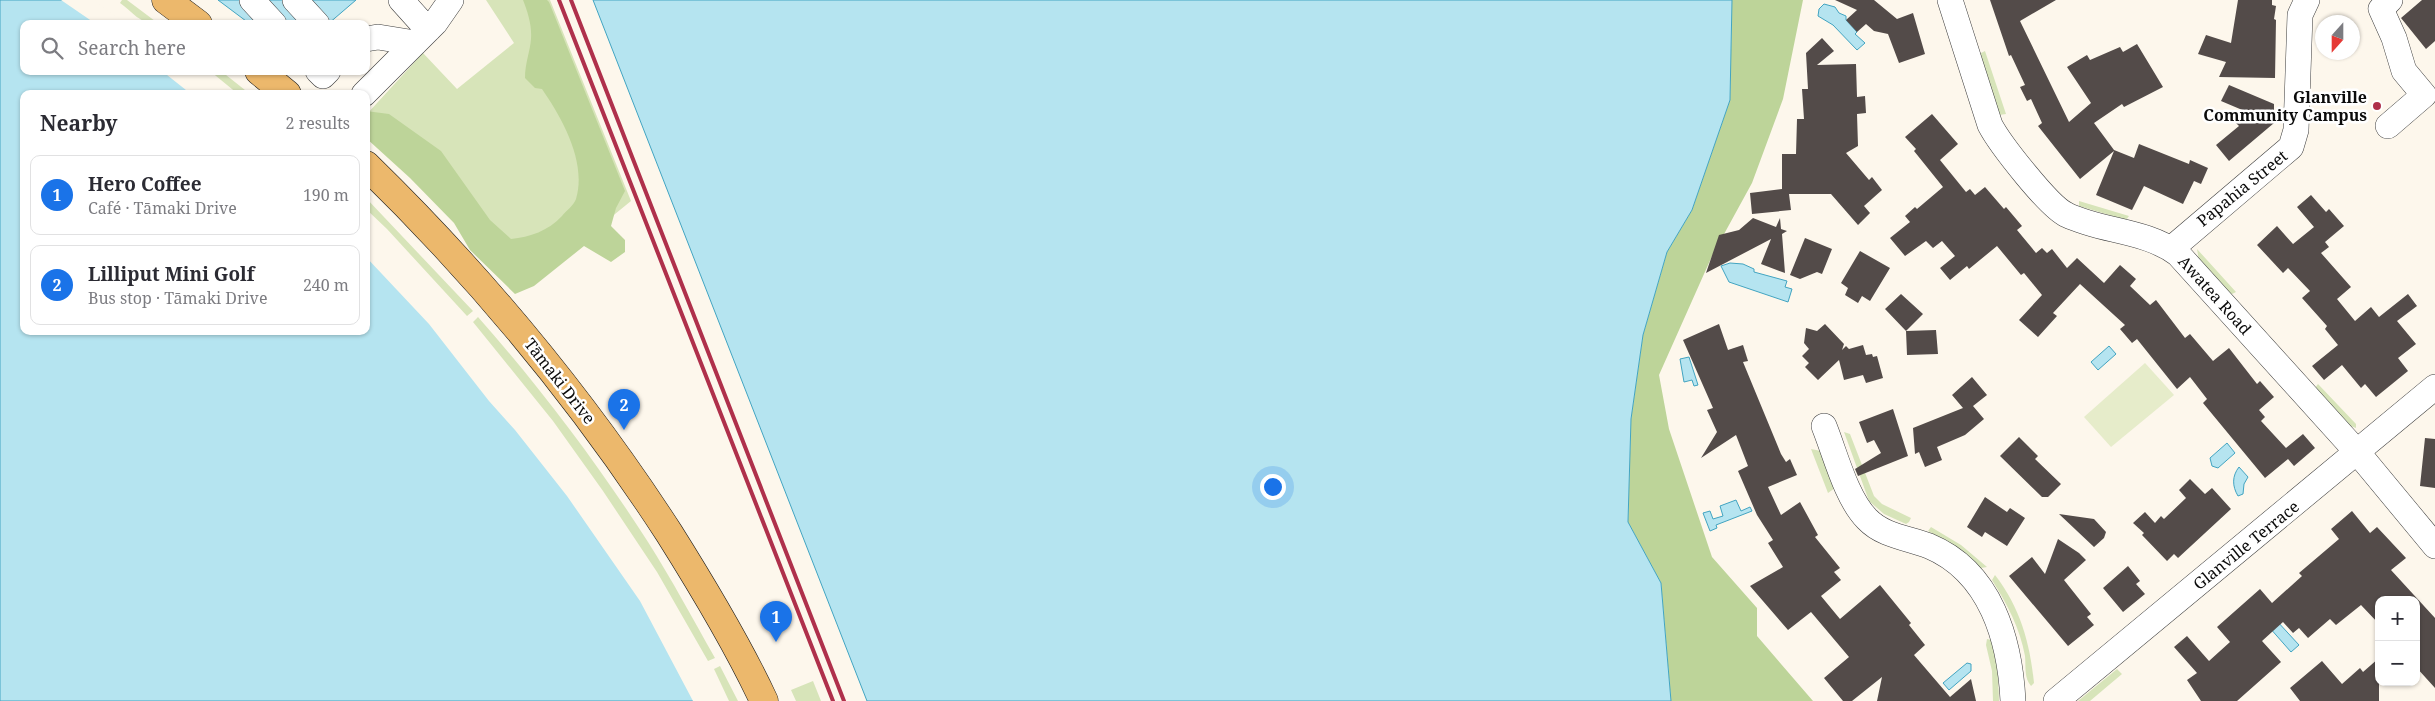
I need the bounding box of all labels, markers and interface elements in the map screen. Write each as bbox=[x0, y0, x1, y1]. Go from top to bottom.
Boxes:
north arrow bbox=[2315, 15, 2360, 60]
search box bbox=[20, 20, 370, 75]
icon: search bbox=[38, 34, 66, 62]
text: Search here bbox=[78, 35, 186, 61]
place label: Glanville Community Campus bbox=[2203, 86, 2367, 126]
marker: Glanville Community Campus bbox=[2371, 100, 2383, 112]
text: Nearby bbox=[40, 109, 118, 137]
text: 2 results bbox=[286, 112, 350, 134]
street label: Papahia Street bbox=[2192, 144, 2292, 231]
text: Hero Coffee bbox=[88, 171, 202, 197]
text: 1 bbox=[52, 184, 62, 206]
text: 190 m bbox=[303, 184, 349, 206]
text: Café · Tāmaki Drive bbox=[88, 197, 237, 219]
street label: Awatea Road bbox=[2174, 251, 2257, 339]
text: Lilliput Mini Golf bbox=[88, 261, 255, 287]
text: 2 bbox=[52, 274, 62, 296]
text: 240 m bbox=[303, 274, 349, 296]
text: Bus stop · Tāmaki Drive bbox=[88, 287, 267, 309]
street label: Tāmaki Drive bbox=[520, 334, 600, 428]
pin: 2 bbox=[608, 389, 640, 430]
your location bbox=[1260, 474, 1286, 500]
street label: Glanville Terrace bbox=[2188, 495, 2304, 595]
map controls bbox=[2375, 596, 2420, 686]
button: + bbox=[2375, 596, 2420, 641]
pin: 1 bbox=[760, 601, 792, 642]
button: − bbox=[2375, 641, 2420, 686]

